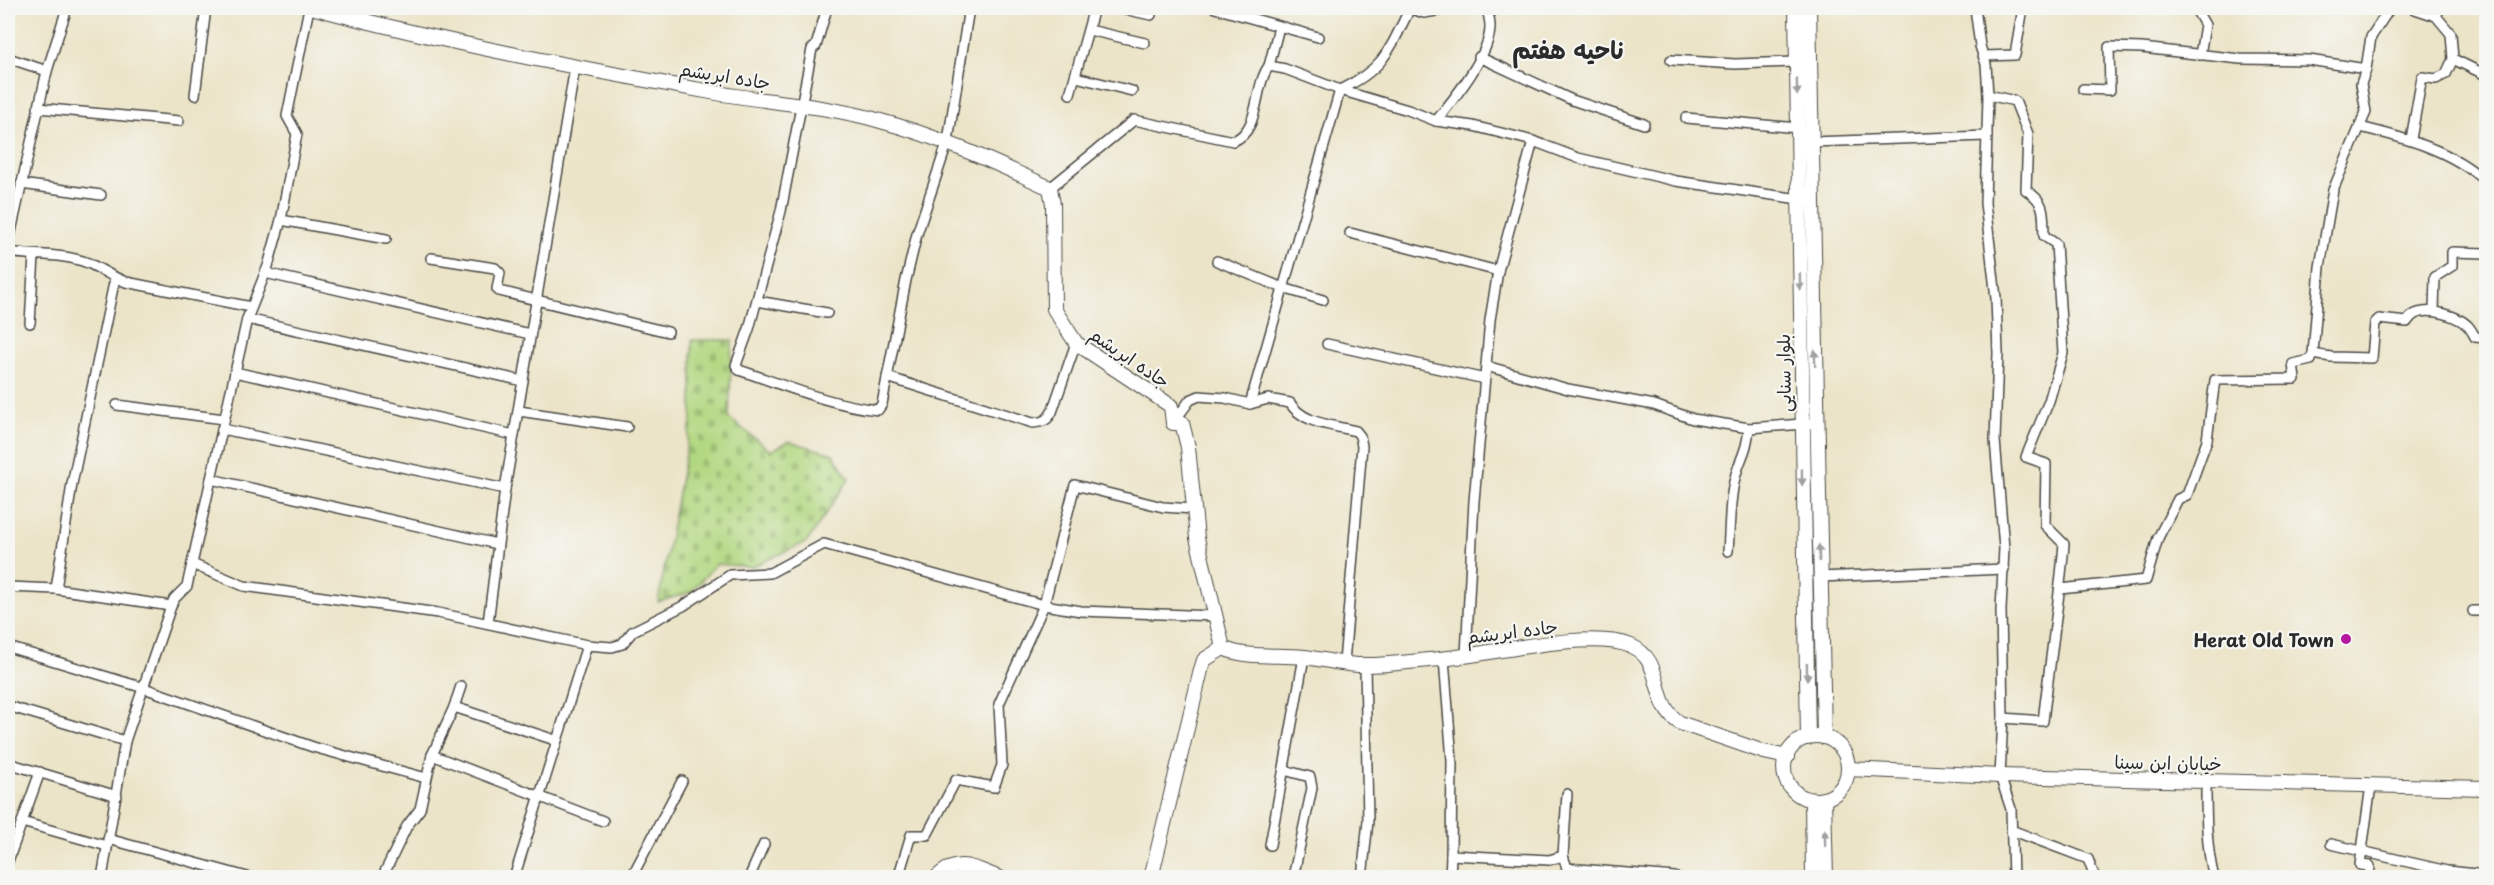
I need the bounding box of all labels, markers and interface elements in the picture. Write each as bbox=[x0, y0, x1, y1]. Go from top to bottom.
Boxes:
district label: ناحیه هفتم bbox=[1512, 31, 1624, 69]
street label: جاده ابریشم bbox=[677, 54, 772, 97]
one-way arrow bbox=[1792, 77, 1802, 96]
one-way arrow bbox=[1795, 272, 1805, 291]
street label: جاده ابریشم bbox=[1083, 320, 1176, 396]
street label: بلوار سنایی bbox=[1769, 334, 1797, 412]
one-way arrow bbox=[1811, 348, 1820, 367]
one-way arrow bbox=[1798, 467, 1807, 486]
one-way arrow bbox=[1814, 543, 1824, 562]
street label: جاده ابریشم bbox=[1465, 612, 1559, 652]
place label: Herat Old Town bbox=[2193, 626, 2334, 653]
marker: Herat Old Town bbox=[2339, 632, 2353, 646]
one-way arrow bbox=[1802, 662, 1811, 681]
street label: خیابان ابن سینا bbox=[2114, 748, 2222, 776]
one-way arrow bbox=[1820, 829, 1830, 848]

